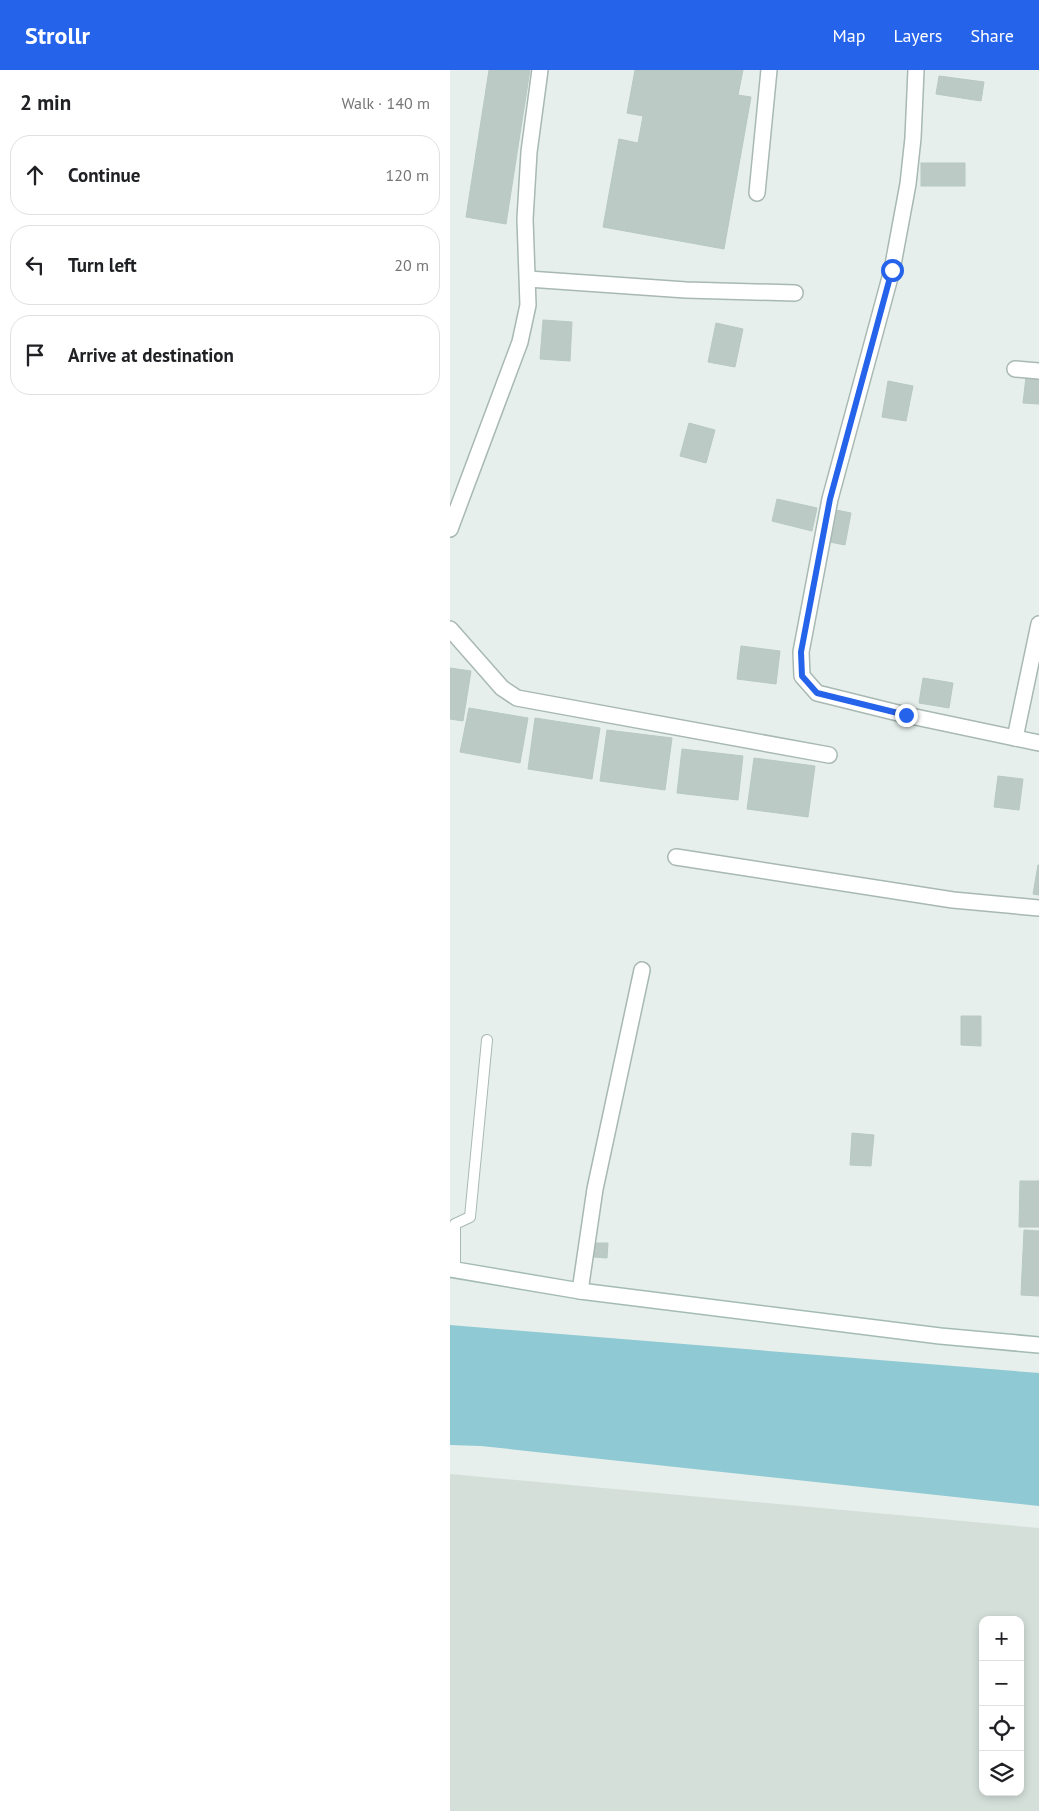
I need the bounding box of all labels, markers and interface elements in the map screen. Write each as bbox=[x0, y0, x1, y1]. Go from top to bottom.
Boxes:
text: Strollr bbox=[25, 20, 90, 51]
text: Map bbox=[833, 24, 865, 47]
text: Layers bbox=[893, 24, 942, 47]
text: Share bbox=[970, 24, 1014, 47]
text: 2 min bbox=[20, 89, 71, 116]
text: Walk · 140 m bbox=[341, 93, 430, 113]
icon: ahead bbox=[21, 161, 49, 189]
text: Continue bbox=[68, 163, 140, 187]
text: 120 m bbox=[386, 165, 429, 185]
icon: left bbox=[21, 251, 49, 279]
text: Turn left bbox=[68, 253, 137, 277]
text: 20 m bbox=[394, 255, 429, 275]
route start bbox=[881, 259, 904, 282]
icon: arrive bbox=[21, 341, 49, 369]
text: Arrive at destination bbox=[68, 343, 234, 367]
route end bbox=[895, 704, 918, 727]
map controls bbox=[979, 1616, 1024, 1796]
button: + bbox=[979, 1616, 1024, 1661]
button: − bbox=[979, 1661, 1024, 1706]
button: locate bbox=[979, 1706, 1024, 1751]
button: layers bbox=[979, 1751, 1024, 1796]

